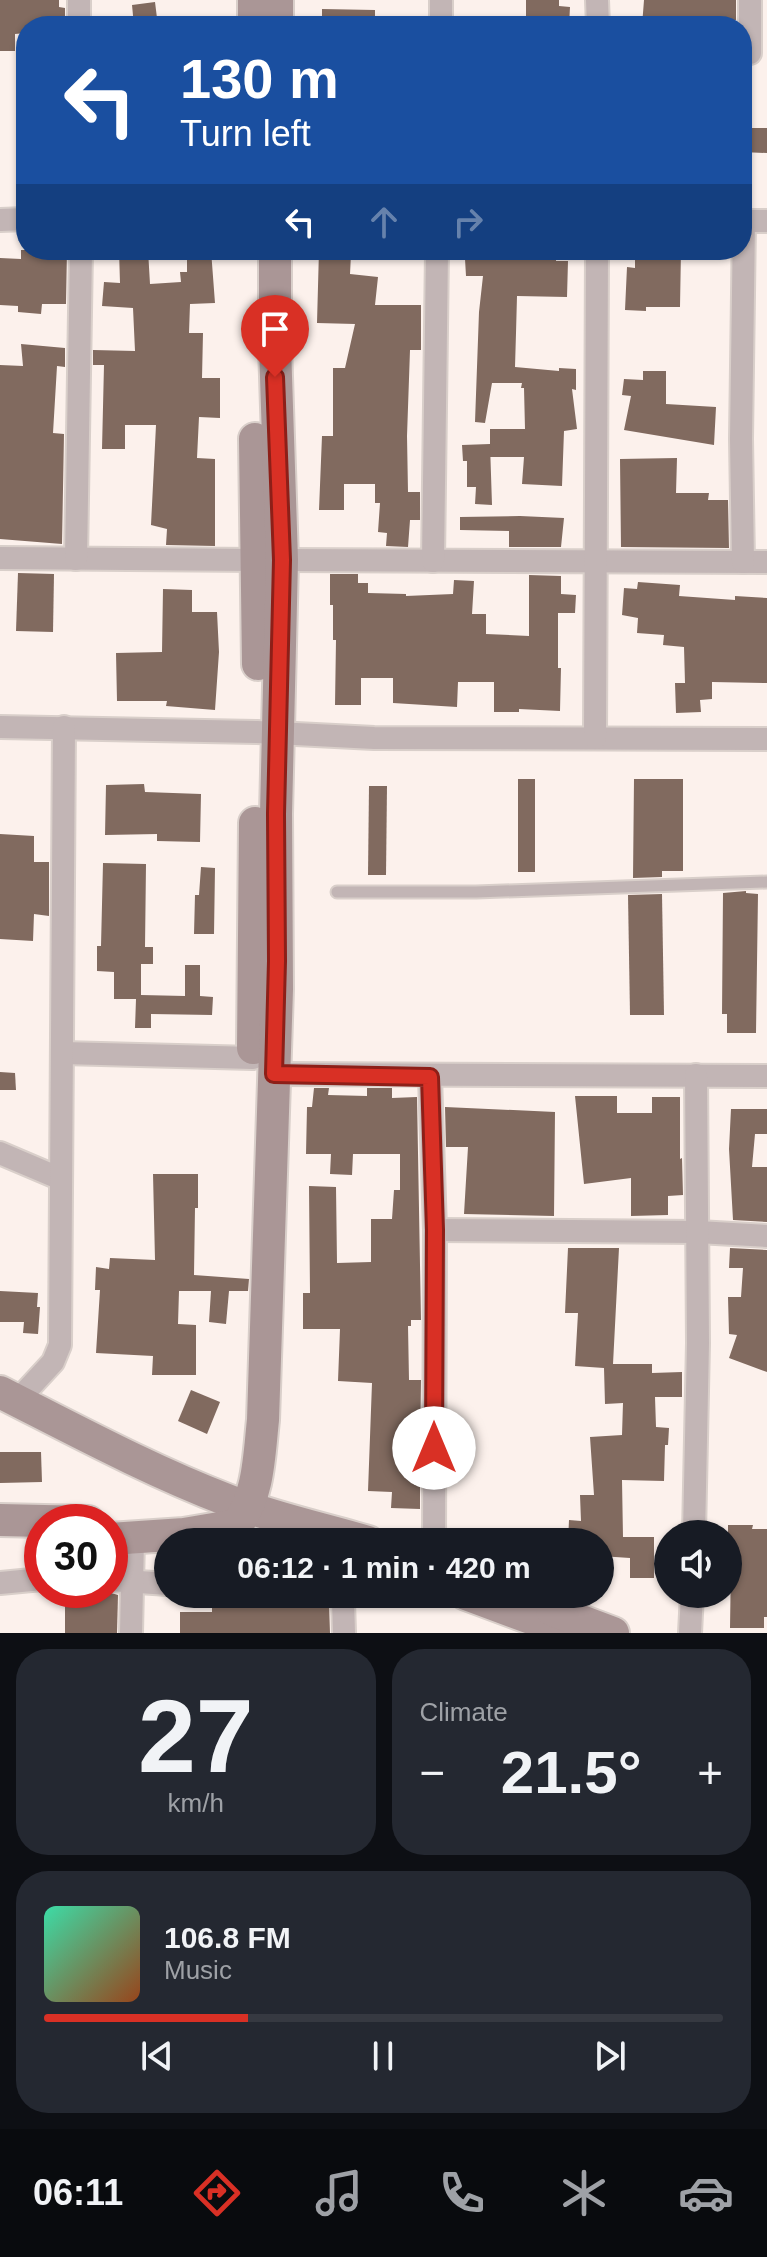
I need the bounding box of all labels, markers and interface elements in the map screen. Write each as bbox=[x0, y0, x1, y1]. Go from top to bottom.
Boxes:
text: 130 m bbox=[180, 47, 339, 110]
icon: left bbox=[48, 48, 152, 152]
text: Turn left bbox=[180, 113, 311, 154]
icon: left bbox=[278, 200, 322, 244]
icon: ahead bbox=[362, 200, 406, 244]
icon: right bbox=[446, 200, 490, 244]
pin bbox=[241, 295, 309, 377]
icon: arrive bbox=[253, 307, 297, 351]
position arrow bbox=[392, 1406, 476, 1490]
speed limit sign: 30 bbox=[24, 1504, 128, 1608]
map controls bbox=[654, 1520, 742, 1608]
button: sound bbox=[654, 1520, 742, 1608]
text: 06:12 · 1 min · 420 m bbox=[237, 1551, 531, 1584]
text: 27 bbox=[138, 1678, 254, 1794]
text: Climate bbox=[420, 1697, 508, 1727]
text: 21.5° bbox=[501, 1739, 642, 1806]
text: − bbox=[420, 1748, 445, 1797]
text: + bbox=[697, 1748, 723, 1797]
text: km/h bbox=[168, 1788, 224, 1818]
text: 106.8 FM bbox=[164, 1921, 291, 1954]
text: Music bbox=[164, 1955, 232, 1985]
icon: previous bbox=[135, 2034, 179, 2078]
icon: pause bbox=[361, 2034, 405, 2078]
icon: next bbox=[588, 2034, 632, 2078]
icon: directions bbox=[189, 2165, 245, 2221]
icon: music bbox=[311, 2165, 367, 2221]
icon: phone bbox=[434, 2165, 490, 2221]
icon: climate bbox=[556, 2165, 612, 2221]
icon: car bbox=[678, 2165, 734, 2221]
text: 06:11 bbox=[33, 2172, 123, 2213]

